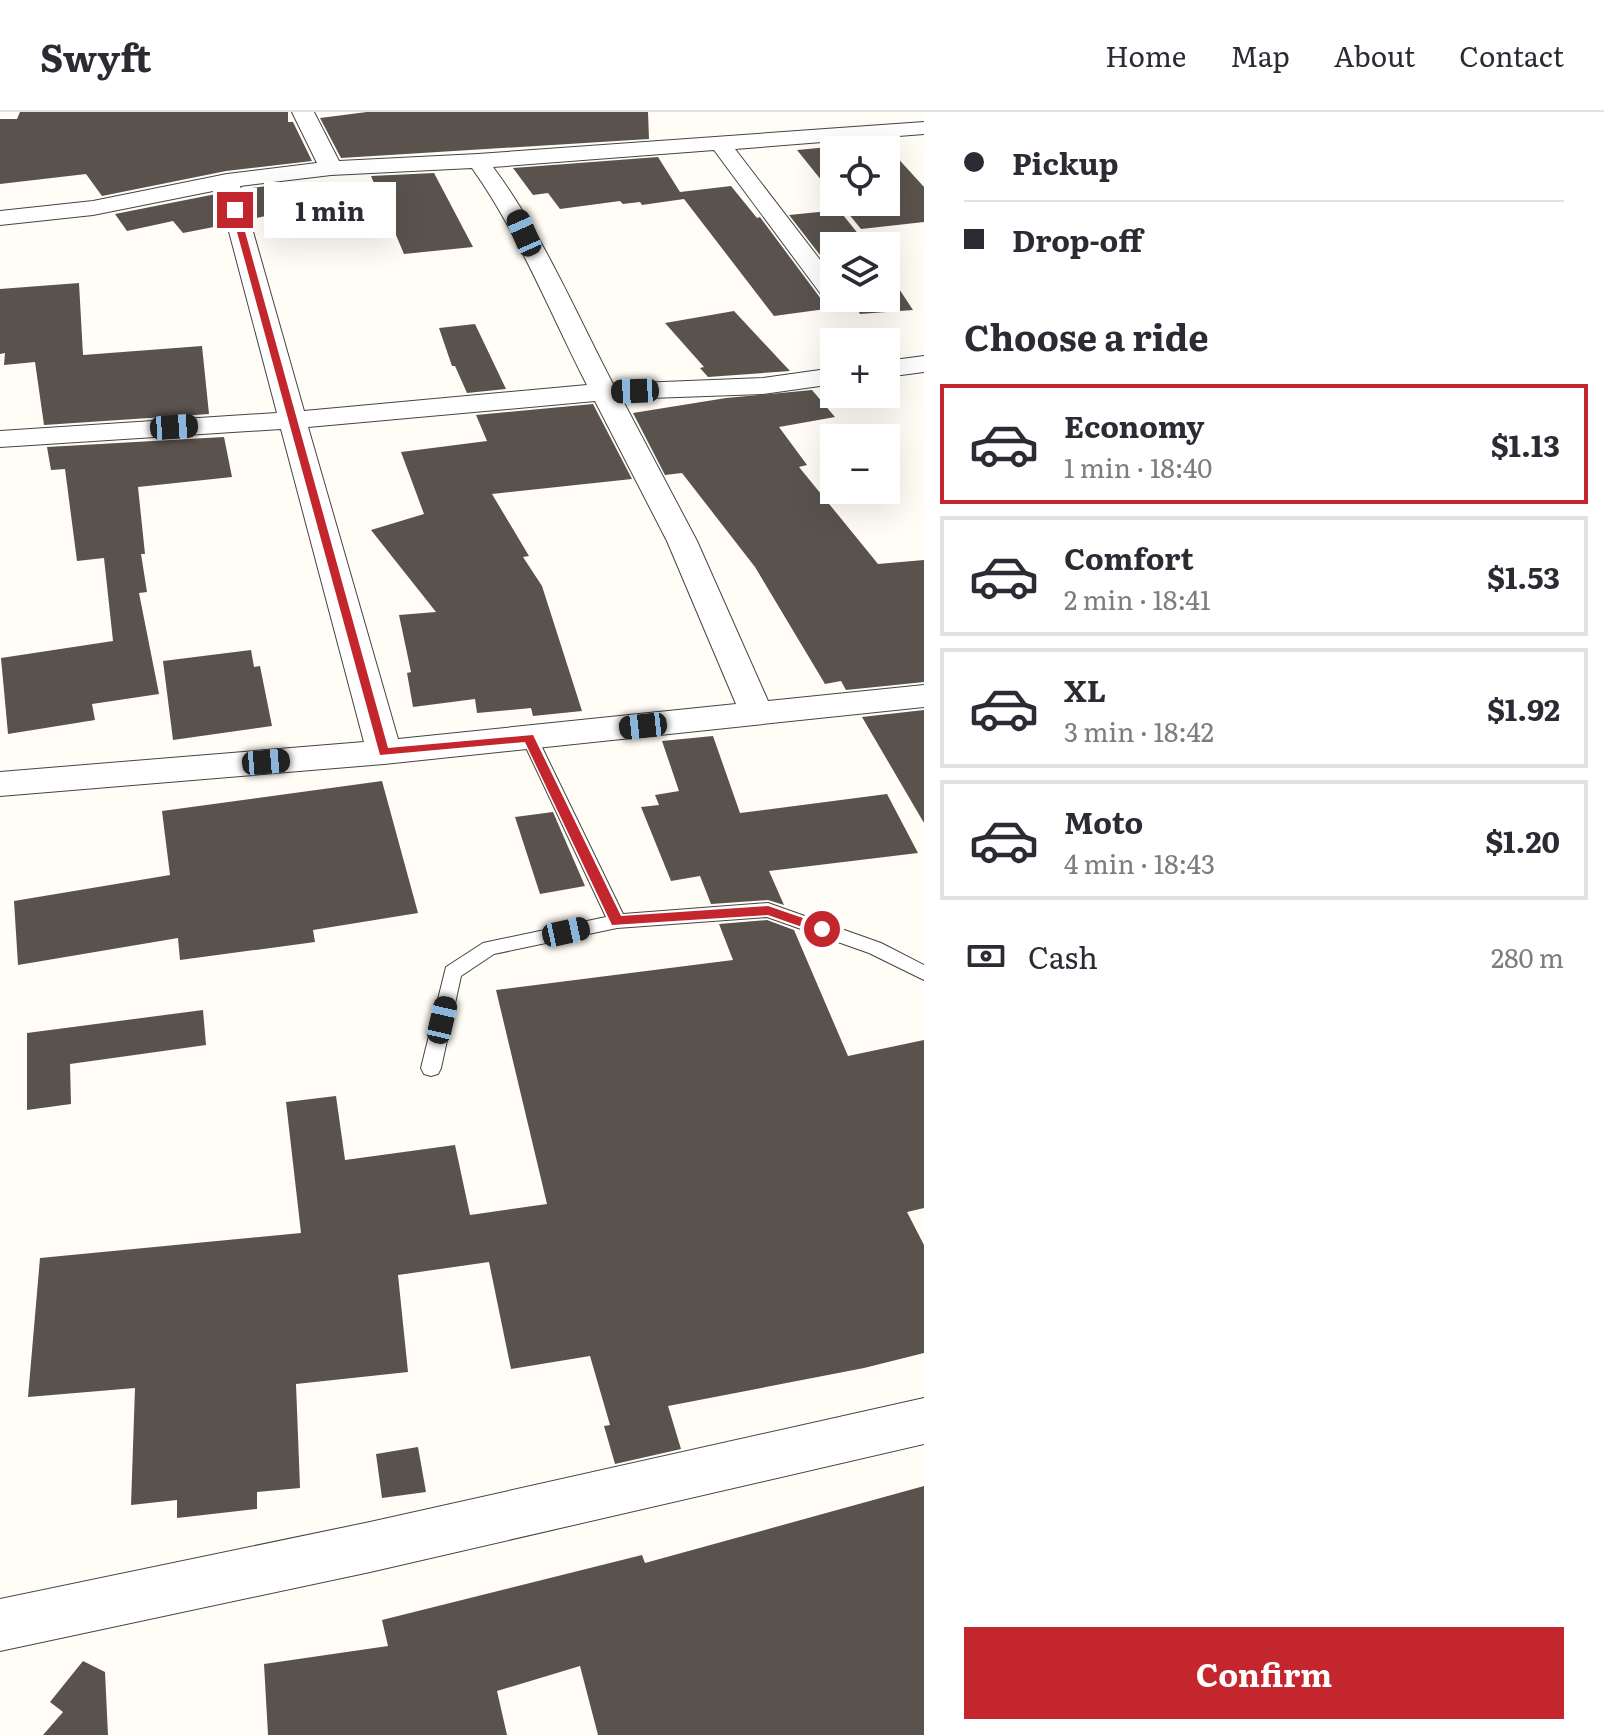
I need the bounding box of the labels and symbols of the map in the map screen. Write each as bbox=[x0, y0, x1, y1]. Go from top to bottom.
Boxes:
callout: 1 min bbox=[263, 182, 395, 238]
route end bbox=[217, 192, 253, 228]
car bbox=[503, 206, 545, 260]
car bbox=[611, 378, 659, 404]
car bbox=[149, 413, 199, 441]
car bbox=[618, 712, 668, 740]
car bbox=[241, 748, 291, 776]
route start bbox=[804, 911, 840, 947]
car bbox=[540, 915, 592, 949]
car bbox=[425, 994, 459, 1046]

